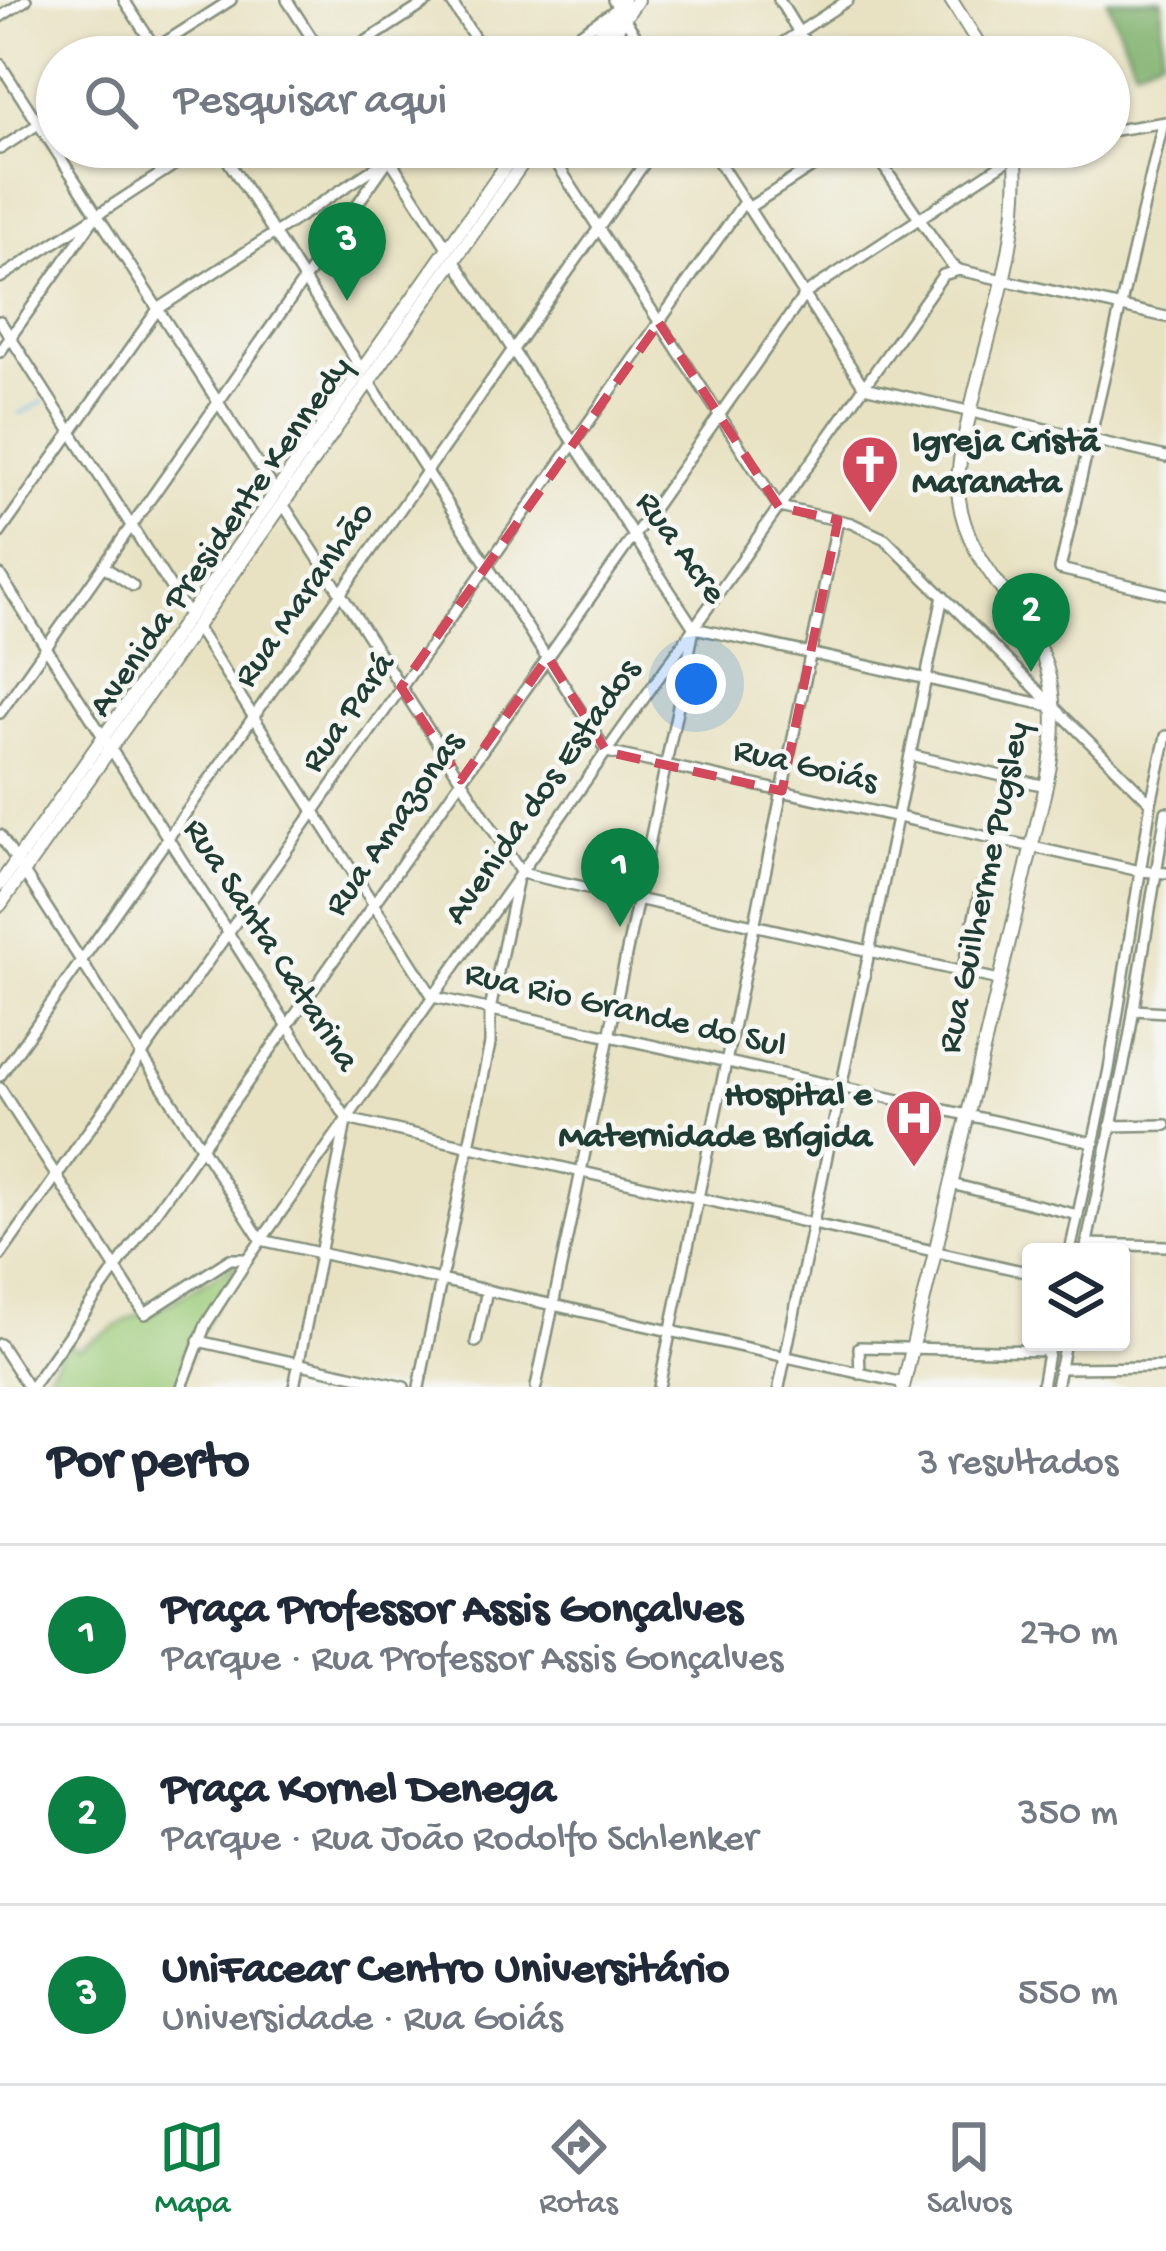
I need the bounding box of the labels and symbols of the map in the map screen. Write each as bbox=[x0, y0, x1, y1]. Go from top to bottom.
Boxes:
pin: 3 bbox=[308, 202, 386, 301]
street label: Avenida Presidente Kennedy bbox=[81, 349, 363, 727]
place label: Igreja Cristã Maranata bbox=[912, 422, 1101, 506]
church icon: Igreja Cristã Maranata bbox=[839, 433, 901, 515]
street label: Rua Acre bbox=[624, 484, 735, 614]
street label: Rua Maranhão bbox=[226, 495, 386, 697]
pin: 2 bbox=[992, 573, 1070, 672]
street label: Rua Pará bbox=[293, 645, 407, 782]
street label: Avenida dos Estados bbox=[436, 650, 653, 934]
your location bbox=[666, 654, 726, 714]
street label: Rua Guilherme Pugsley bbox=[930, 718, 1042, 1058]
street label: Rua Amazonas bbox=[316, 723, 477, 926]
street label: Rua Goiás bbox=[729, 731, 883, 806]
street label: Rua Santa Catarina bbox=[171, 811, 367, 1081]
pin: 1 bbox=[581, 828, 659, 927]
street label: Rua Rio Grande do Sul bbox=[460, 954, 790, 1070]
place label: Hospital e Maternidade Brígida bbox=[559, 1076, 874, 1160]
hospital icon: Hospital e Maternidade Brígida bbox=[883, 1087, 945, 1169]

